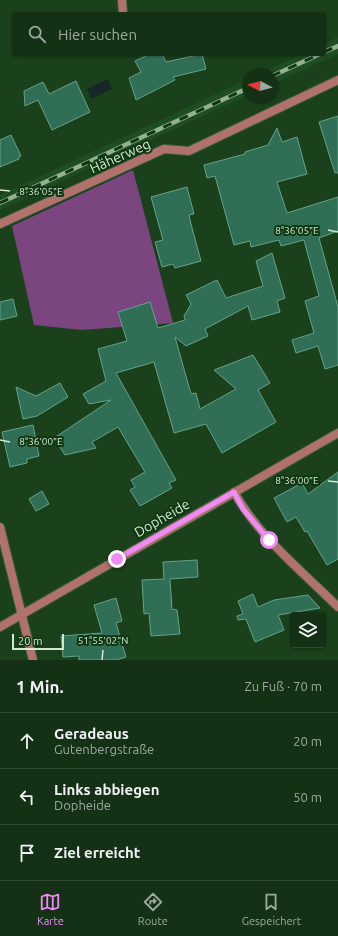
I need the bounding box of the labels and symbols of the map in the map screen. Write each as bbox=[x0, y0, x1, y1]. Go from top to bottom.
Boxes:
north arrow bbox=[242, 68, 278, 104]
street label: Häherweg bbox=[87, 135, 153, 177]
text: 8°36'05"E bbox=[19, 186, 63, 197]
text: 8°36'05"E bbox=[275, 225, 319, 236]
text: 8°36'00"E bbox=[19, 436, 63, 447]
text: 8°36'00"E bbox=[275, 475, 319, 486]
street label: Dopheide bbox=[131, 496, 193, 540]
route start bbox=[260, 531, 278, 549]
route end bbox=[108, 550, 126, 568]
scale bar bbox=[12, 632, 64, 651]
text: 51°55'02"N bbox=[78, 635, 128, 646]

